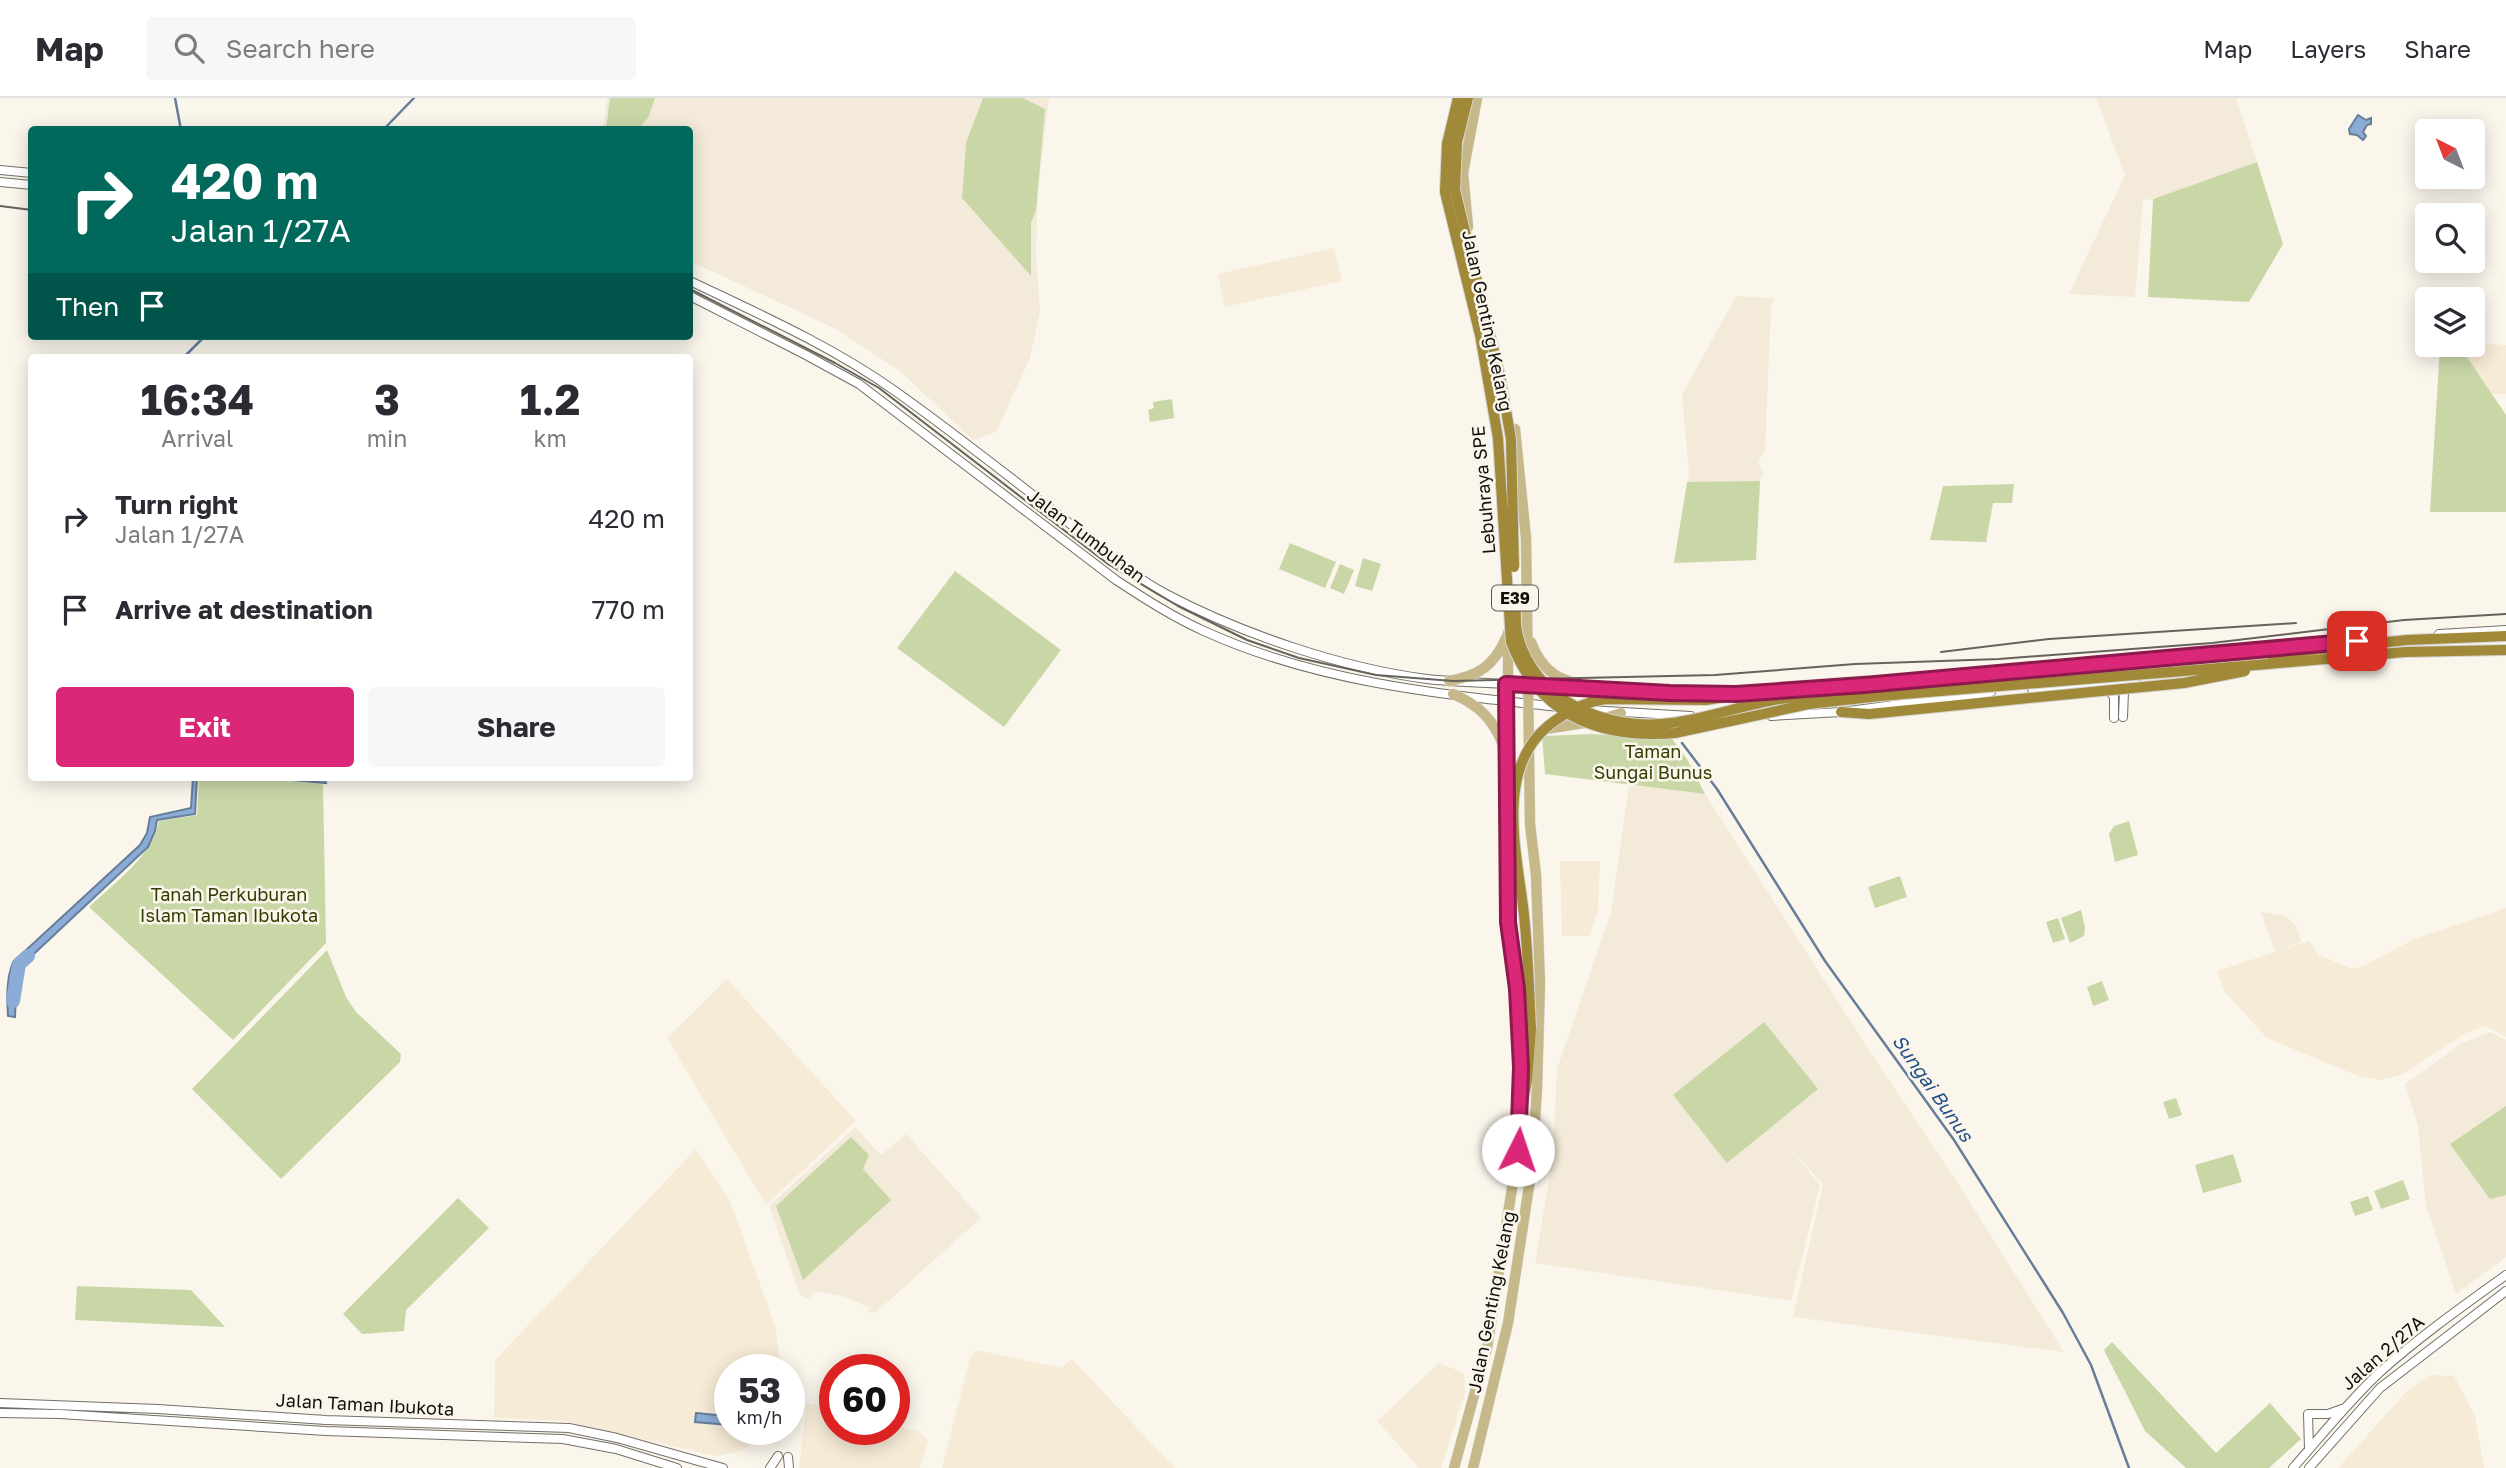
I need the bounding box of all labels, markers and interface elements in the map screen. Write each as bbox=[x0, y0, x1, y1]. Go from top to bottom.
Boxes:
search box bbox=[146, 17, 636, 80]
text: Map bbox=[35, 29, 104, 68]
icon: search bbox=[170, 29, 208, 67]
text: Search here bbox=[226, 33, 375, 64]
text: Map bbox=[2203, 34, 2252, 63]
text: Layers bbox=[2290, 34, 2366, 63]
text: Share bbox=[2404, 34, 2471, 63]
north arrow bbox=[2415, 119, 2485, 189]
map controls bbox=[2415, 119, 2485, 357]
text: 420 m bbox=[171, 151, 319, 210]
icon: right bbox=[56, 154, 147, 245]
button: search bbox=[2415, 203, 2485, 273]
text: Jalan 1/27A bbox=[171, 211, 351, 249]
street label: Jalan Genting Kelang bbox=[1458, 228, 1518, 414]
icon: arrive bbox=[133, 287, 171, 325]
button: layers bbox=[2415, 287, 2485, 357]
text: Then bbox=[56, 291, 119, 322]
text: 16:34 bbox=[141, 374, 254, 424]
text: 3 bbox=[374, 374, 400, 424]
text: 1.2 bbox=[520, 374, 581, 424]
text: Arrival bbox=[161, 424, 233, 452]
text: min bbox=[367, 424, 407, 452]
text: km bbox=[533, 424, 567, 452]
street label: Lebuhraya SPE bbox=[1466, 425, 1500, 555]
street label: Jalan Tumbuhan bbox=[1023, 484, 1150, 587]
text: Turn right bbox=[115, 489, 238, 520]
icon: right bbox=[56, 500, 94, 538]
text: 420 m bbox=[588, 503, 665, 534]
text: Jalan 1/27A bbox=[115, 520, 244, 548]
road number: E39 bbox=[1492, 586, 1538, 610]
icon: arrive bbox=[56, 591, 94, 629]
text: Arrive at destination bbox=[115, 594, 373, 625]
text: 770 m bbox=[592, 594, 665, 625]
pin bbox=[2327, 611, 2387, 671]
icon: arrive bbox=[2338, 622, 2376, 660]
button: Exit bbox=[56, 687, 354, 767]
button: Share bbox=[368, 687, 665, 767]
park label: Taman Sungai Bunus bbox=[1594, 740, 1712, 783]
park label: Tanah Perkuburan Islam Taman Ibukota bbox=[140, 883, 318, 926]
water label: Sungai Bunus bbox=[1888, 1030, 1979, 1146]
position arrow bbox=[1481, 1113, 1555, 1187]
street label: Jalan Genting Kelang bbox=[1463, 1209, 1519, 1395]
street label: Jalan 2/27A bbox=[2336, 1310, 2428, 1394]
speed limit sign: 60 bbox=[819, 1354, 910, 1445]
text: 53 bbox=[738, 1369, 781, 1411]
street label: Jalan Taman Ibukota bbox=[275, 1388, 455, 1420]
text: km/h bbox=[737, 1406, 782, 1428]

